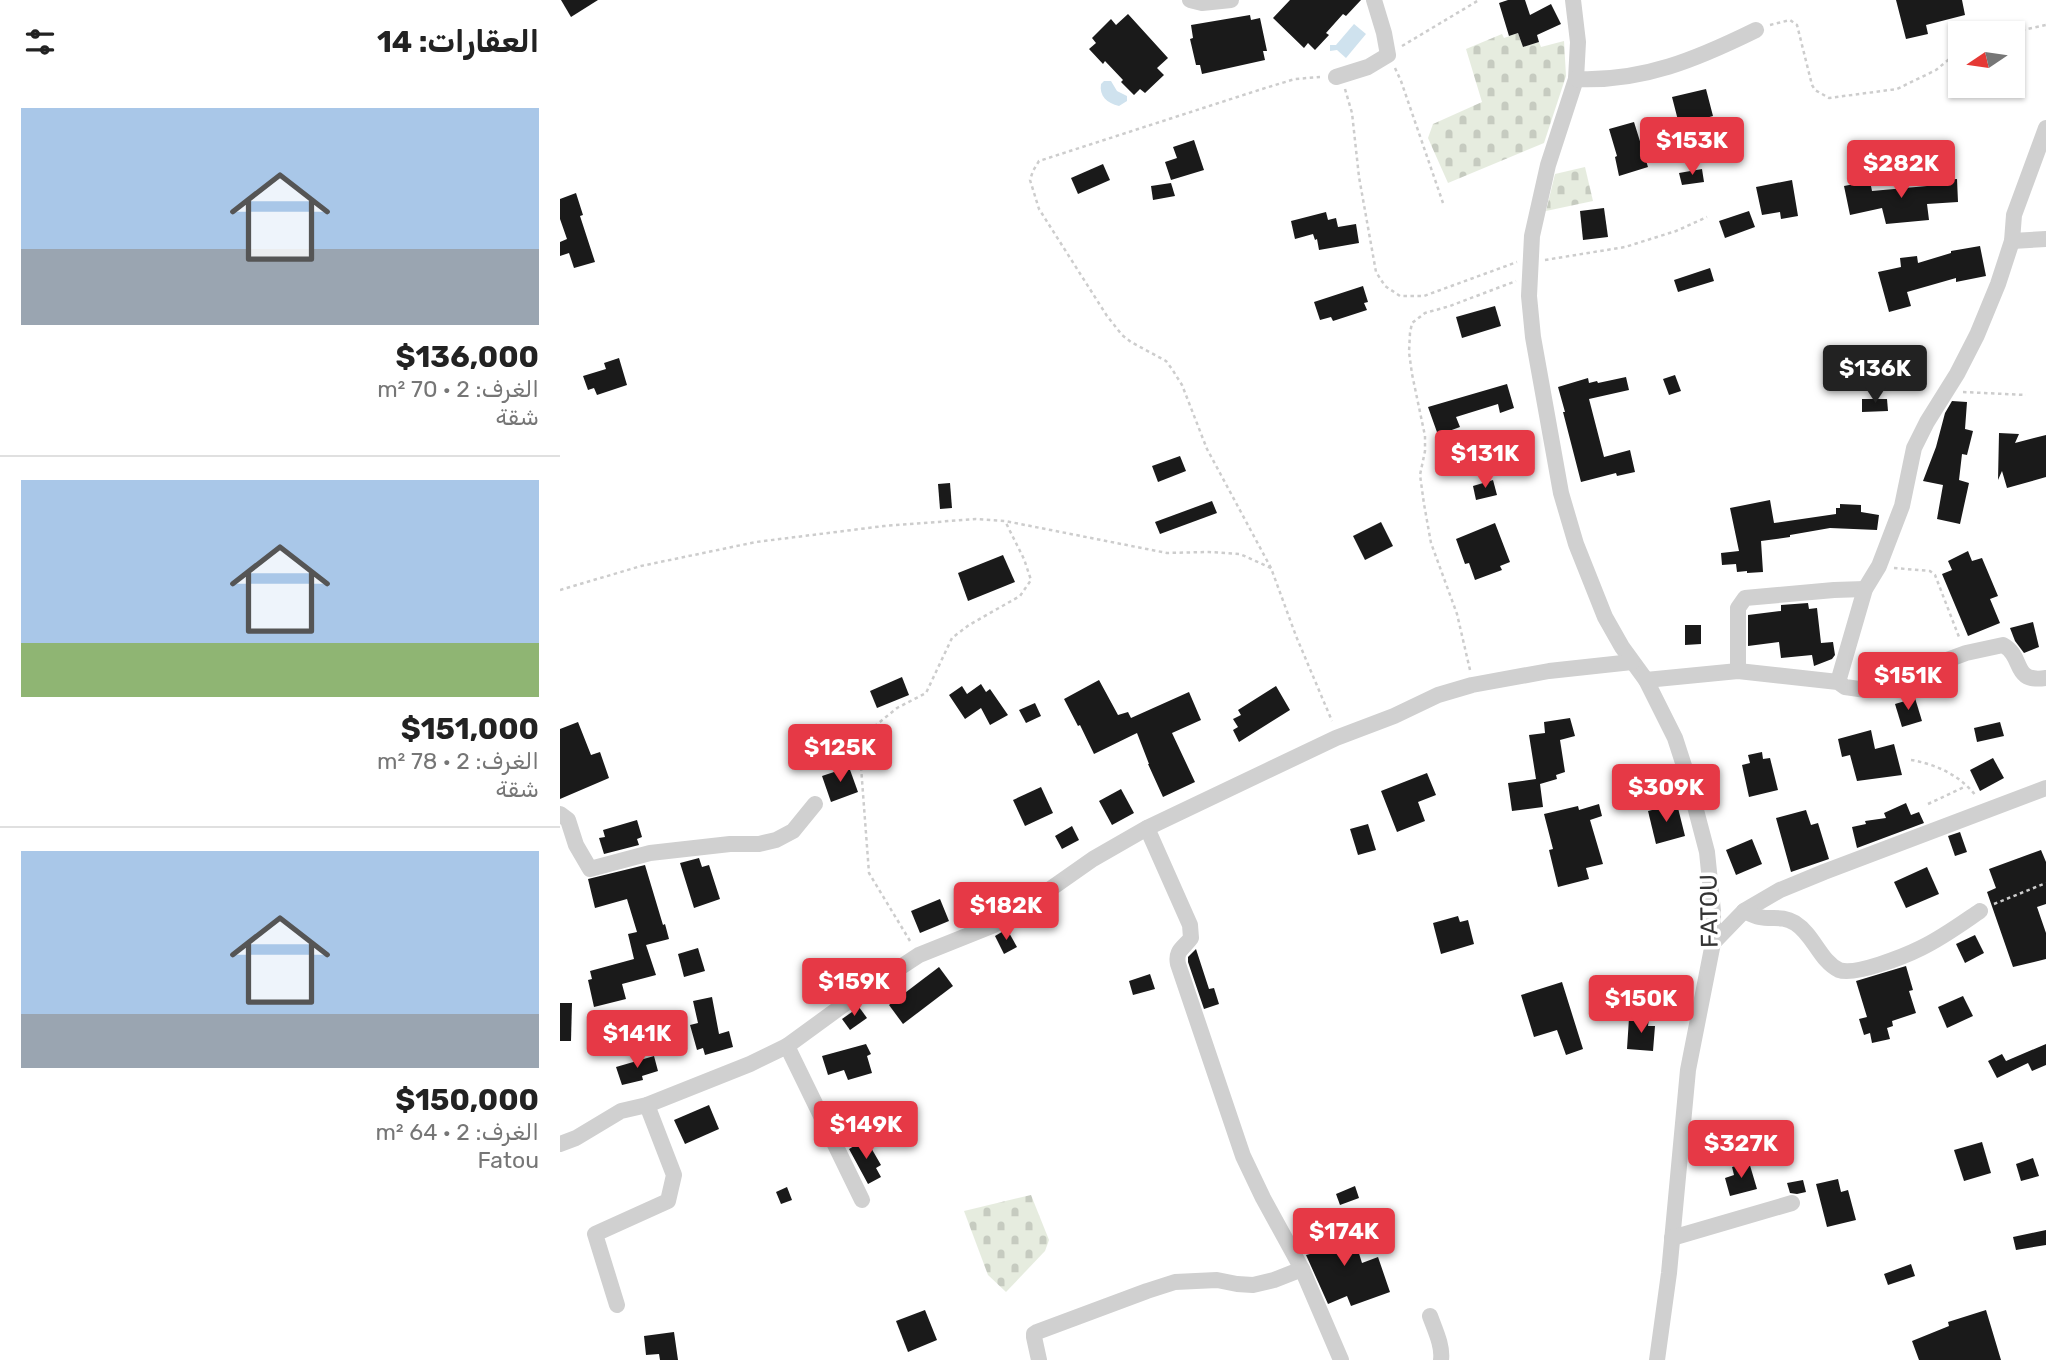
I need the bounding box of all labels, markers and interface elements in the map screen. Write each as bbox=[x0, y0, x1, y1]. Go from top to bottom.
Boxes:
north arrow bbox=[1948, 21, 2025, 98]
map controls bbox=[1948, 21, 2025, 98]
icon: filters bbox=[21, 23, 59, 61]
text: العقارات: 14 bbox=[377, 24, 539, 60]
pin: $153K bbox=[1643, 118, 1741, 177]
text: $153K bbox=[1656, 126, 1728, 154]
pin: $282K bbox=[1852, 140, 1950, 200]
text: $282K bbox=[1863, 149, 1939, 177]
icon: home bbox=[217, 154, 343, 280]
text: $136,000 bbox=[395, 339, 539, 375]
pin: $136K bbox=[1826, 346, 1924, 405]
text: $136K bbox=[1839, 354, 1911, 382]
text: الغرف: 2 · 70 m² bbox=[377, 375, 539, 403]
text: شقة bbox=[495, 403, 539, 431]
pin: $131K bbox=[1436, 430, 1534, 490]
text: $131K bbox=[1451, 439, 1519, 467]
icon: home bbox=[217, 526, 343, 652]
pin: $151K bbox=[1859, 652, 1957, 712]
text: $151K bbox=[1874, 661, 1942, 689]
text: $151,000 bbox=[401, 711, 539, 747]
pin: $125K bbox=[791, 724, 889, 784]
text: $125K bbox=[804, 733, 876, 761]
text: الغرف: 2 · 78 m² bbox=[377, 747, 539, 775]
pin: $309K bbox=[1617, 764, 1715, 824]
text: $309K bbox=[1628, 773, 1704, 801]
text: شقة bbox=[495, 775, 539, 803]
street label: FATOU bbox=[1694, 874, 1724, 948]
pin: $182K bbox=[957, 883, 1055, 942]
text: $182K bbox=[970, 891, 1042, 919]
icon: home bbox=[217, 897, 343, 1023]
pin: $159K bbox=[805, 958, 903, 1018]
text: $159K bbox=[818, 967, 890, 995]
pin: $150K bbox=[1592, 976, 1690, 1035]
text: $150K bbox=[1605, 984, 1677, 1012]
pin: $141K bbox=[588, 1010, 686, 1070]
text: $141K bbox=[603, 1019, 671, 1047]
text: $150,000 bbox=[395, 1082, 539, 1118]
pin: $149K bbox=[817, 1102, 915, 1161]
text: $149K bbox=[830, 1110, 902, 1138]
text: الغرف: 2 · 64 m² bbox=[375, 1118, 539, 1146]
pin: $327K bbox=[1692, 1120, 1790, 1180]
text: $327K bbox=[1704, 1129, 1778, 1157]
text: Fatou bbox=[478, 1146, 539, 1174]
pin: $174K bbox=[1295, 1208, 1393, 1268]
text: $174K bbox=[1309, 1217, 1379, 1245]

